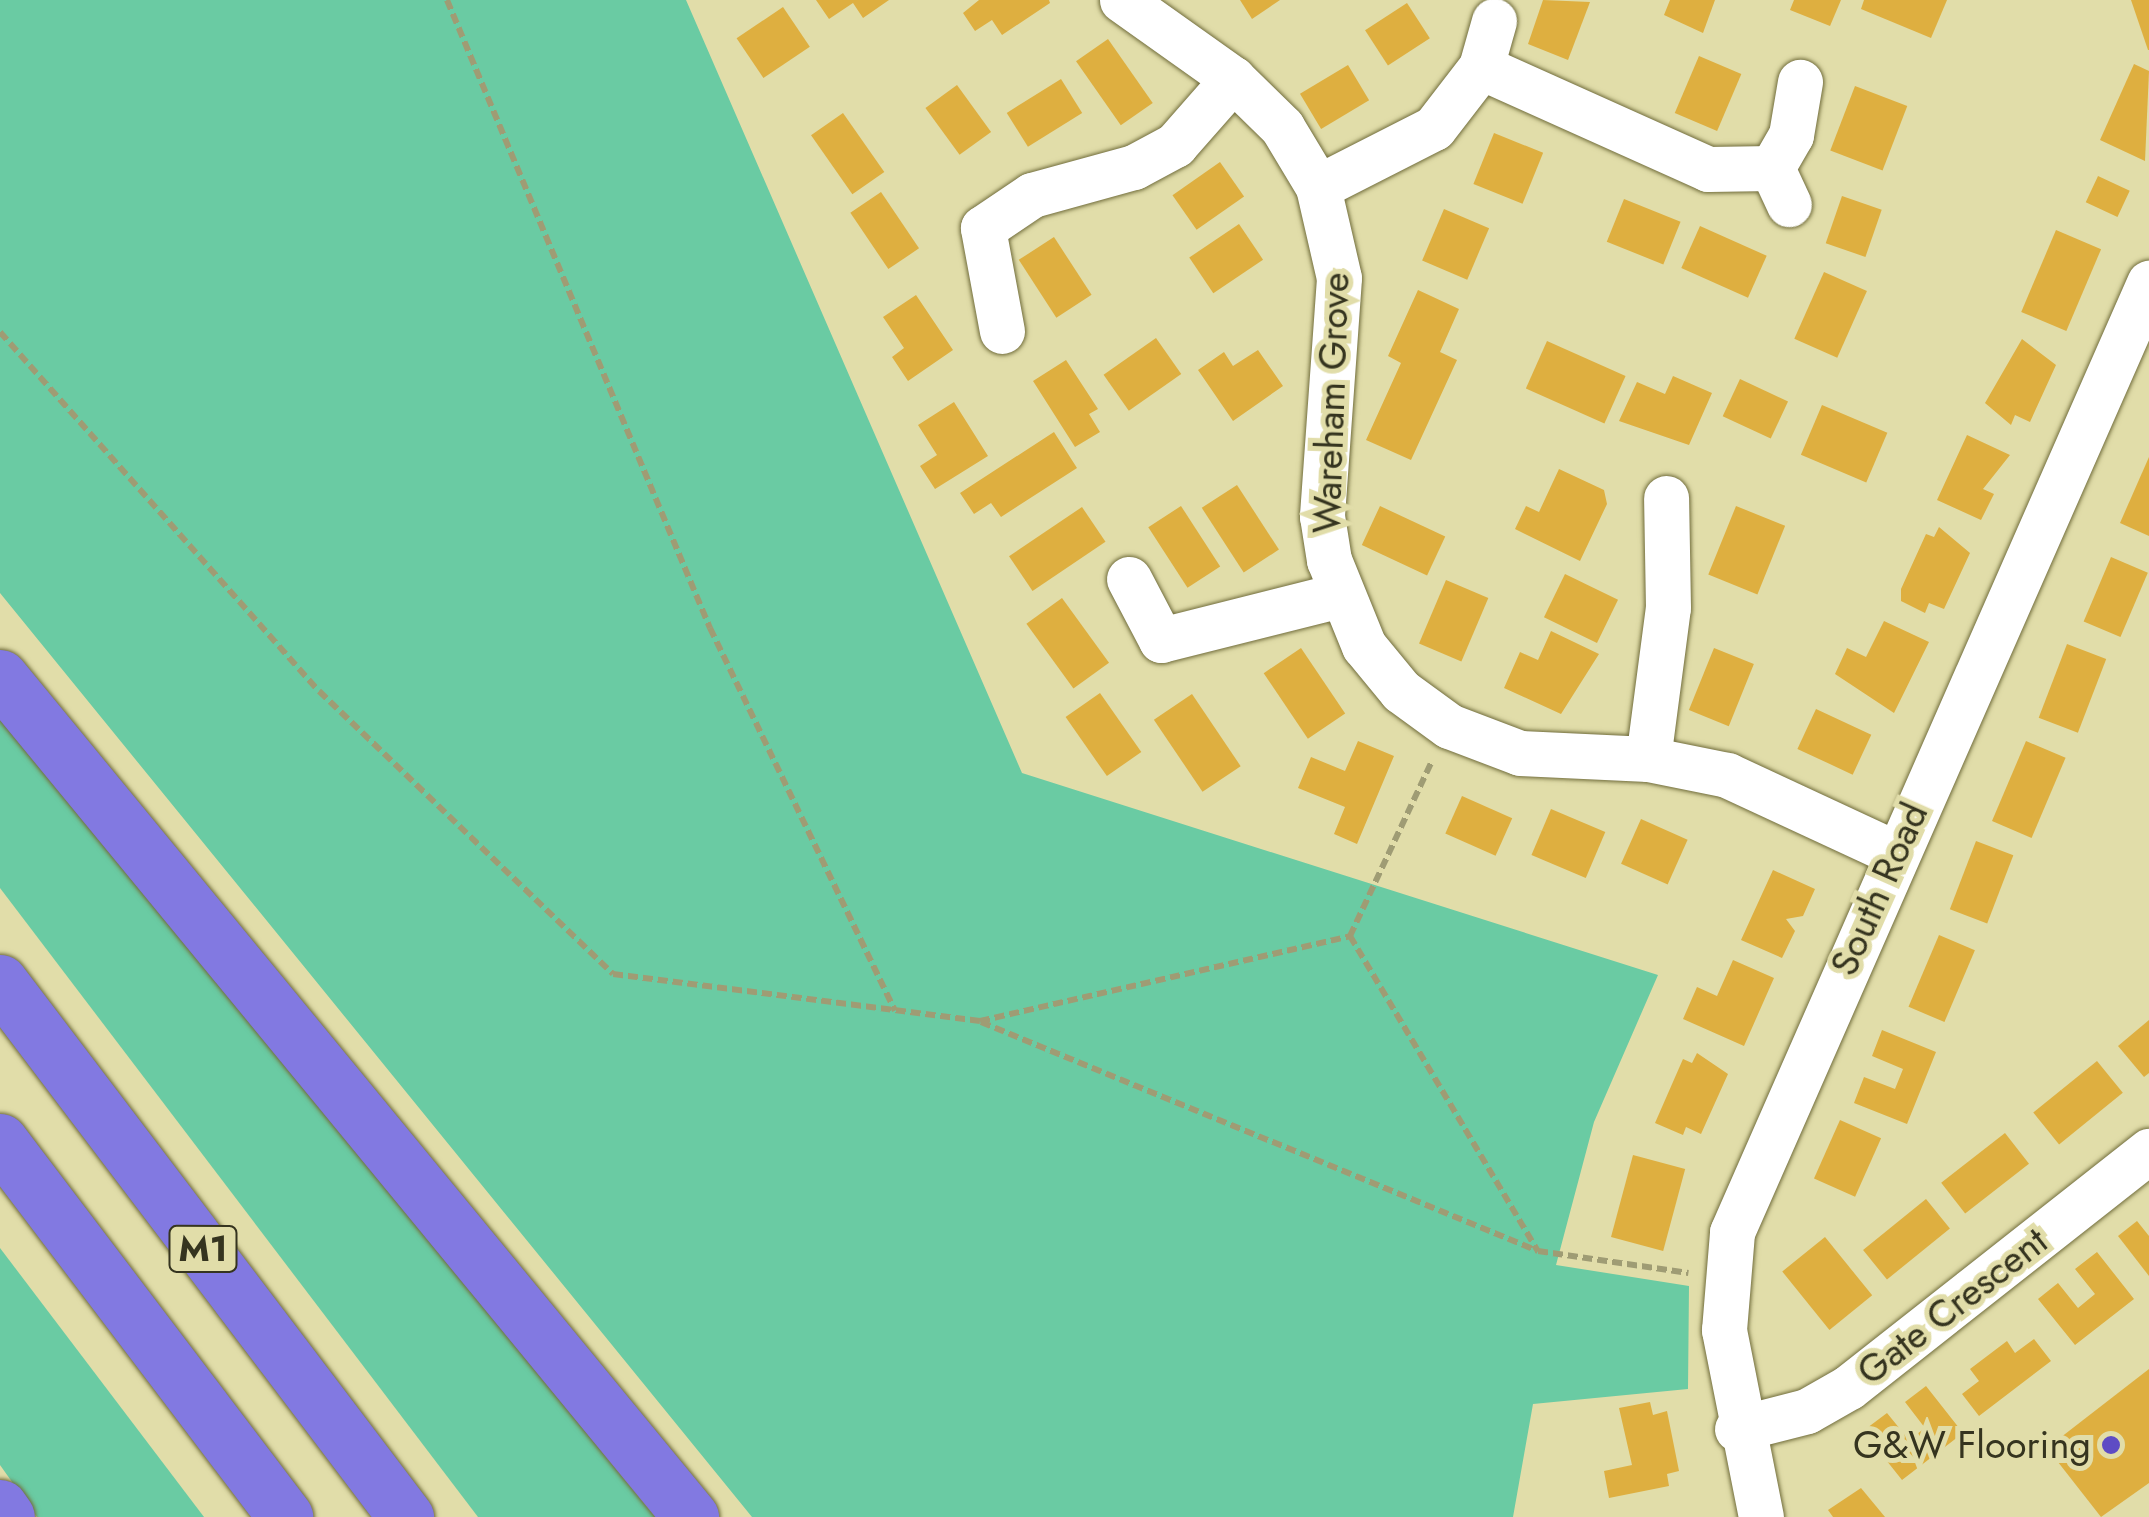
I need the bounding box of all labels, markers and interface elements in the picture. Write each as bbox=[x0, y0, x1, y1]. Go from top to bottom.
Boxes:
street label: Wareham Grove bbox=[1304, 272, 1358, 534]
street label: South Road bbox=[1821, 796, 1937, 982]
street label: Gate Crescent bbox=[1848, 1218, 2056, 1394]
road number: M1 bbox=[168, 1219, 238, 1279]
place label: G&W Flooring bbox=[1853, 1422, 2091, 1468]
marker: G&W Flooring bbox=[2100, 1434, 2122, 1456]

